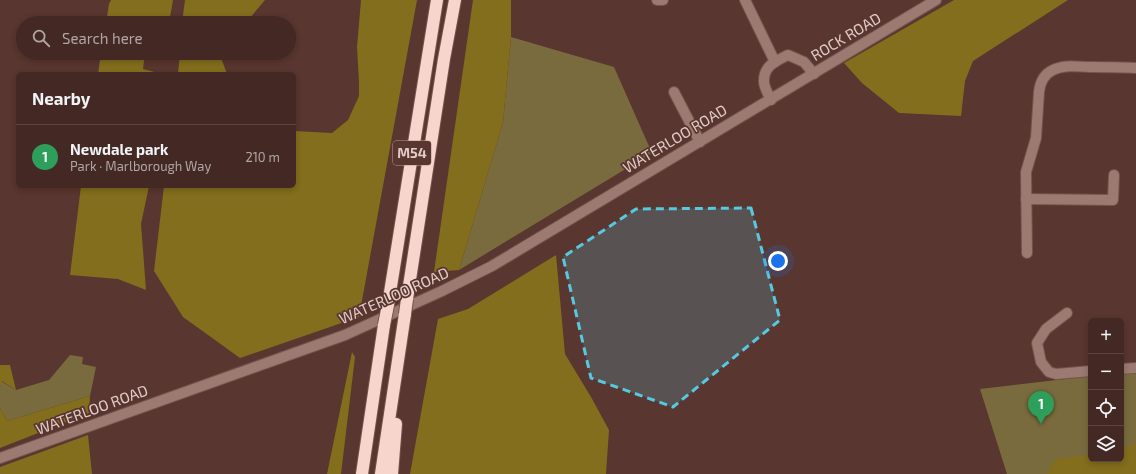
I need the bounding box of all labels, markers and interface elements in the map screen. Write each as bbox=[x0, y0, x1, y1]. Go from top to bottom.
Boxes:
street label: ROCK ROAD bbox=[807, 8, 884, 64]
search box bbox=[16, 16, 296, 60]
icon: search bbox=[30, 27, 52, 49]
text: Search here bbox=[62, 29, 143, 47]
text: Nearby bbox=[32, 88, 90, 108]
street label: WATERLOO ROAD bbox=[619, 100, 730, 176]
text: Newdale park bbox=[70, 140, 168, 158]
road number: M54 bbox=[393, 141, 431, 165]
text: 1 bbox=[42, 149, 48, 165]
text: 210 m bbox=[245, 149, 280, 165]
text: Park · Marlborough Way bbox=[70, 158, 211, 174]
your location bbox=[768, 251, 788, 271]
street label: WATERLOO ROAD bbox=[336, 263, 451, 327]
map controls bbox=[1088, 318, 1124, 462]
button: + bbox=[1088, 318, 1124, 354]
button: − bbox=[1088, 354, 1124, 390]
street label: WATERLOO ROAD bbox=[33, 380, 150, 438]
button: locate bbox=[1088, 390, 1124, 426]
pin: 1 bbox=[1028, 391, 1054, 424]
button: layers bbox=[1088, 426, 1124, 462]

